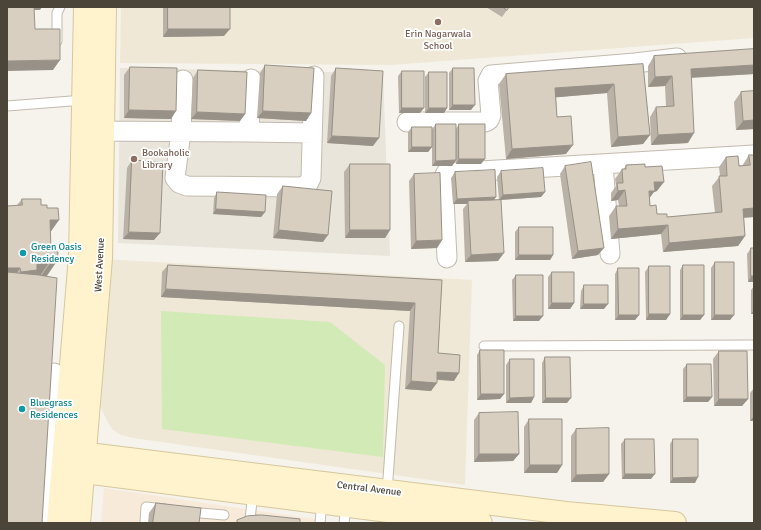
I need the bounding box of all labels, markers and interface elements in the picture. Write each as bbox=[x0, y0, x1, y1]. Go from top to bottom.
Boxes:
marker: Erin Nagarwala School bbox=[433, 17, 443, 27]
place label: Erin Nagarwala School bbox=[405, 28, 471, 52]
place label: Bookaholic Library bbox=[142, 147, 189, 170]
marker: Bookaholic Library bbox=[129, 154, 139, 164]
street label: West Avenue bbox=[93, 237, 107, 293]
place label: Green Oasis Residency bbox=[31, 241, 82, 264]
marker: Green Oasis Residency bbox=[18, 248, 28, 258]
place label: Bluegrass Residences bbox=[30, 397, 78, 420]
marker: Bluegrass Residences bbox=[17, 404, 27, 414]
street label: Central Avenue bbox=[336, 479, 402, 499]

